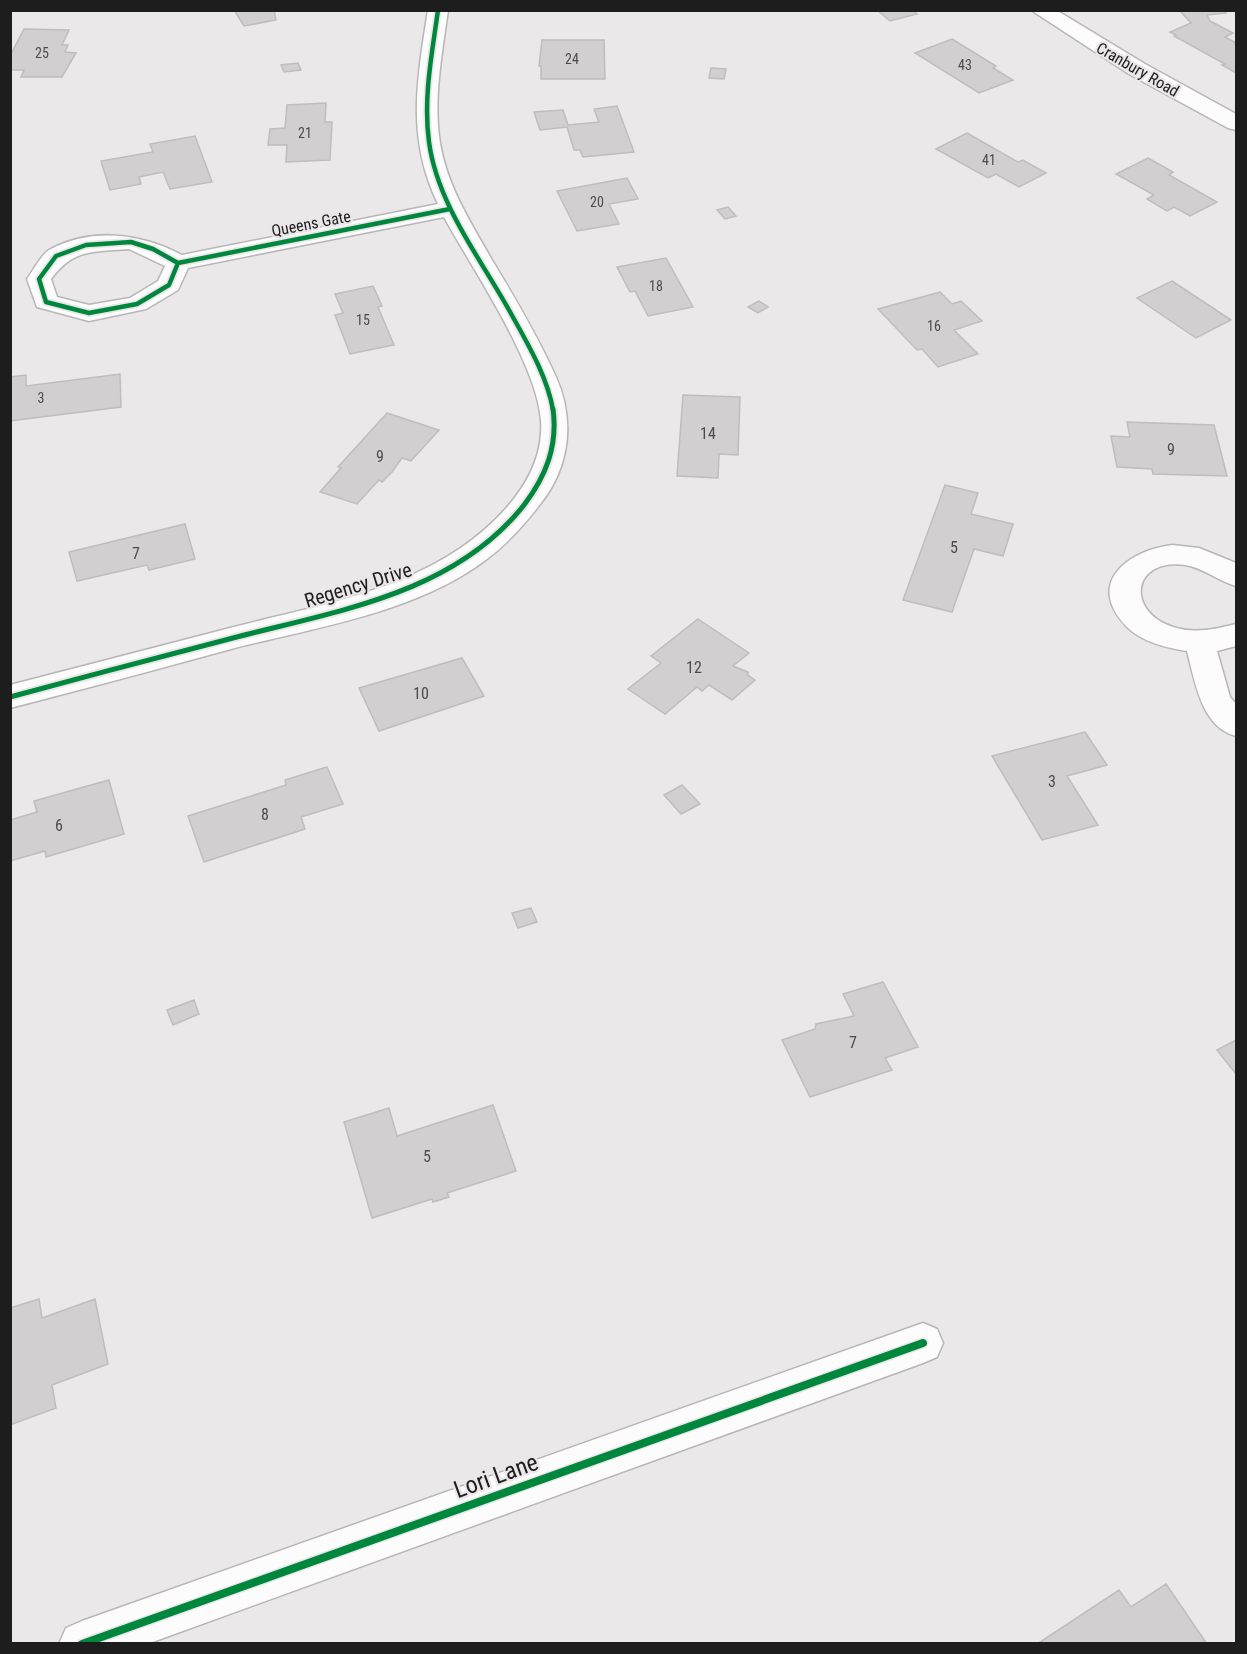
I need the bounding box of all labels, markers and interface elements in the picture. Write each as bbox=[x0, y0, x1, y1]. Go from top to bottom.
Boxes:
street label: Cranbury Road bbox=[1093, 38, 1182, 101]
house number: 25 bbox=[35, 45, 49, 61]
house number: 24 bbox=[565, 51, 579, 67]
house number: 43 bbox=[958, 57, 972, 73]
house number: 21 bbox=[298, 125, 312, 141]
house number: 41 bbox=[982, 152, 996, 168]
house number: 20 bbox=[590, 194, 604, 210]
street label: Queens Gate bbox=[270, 206, 352, 240]
house number: 18 bbox=[649, 278, 663, 294]
house number: 15 bbox=[356, 312, 370, 328]
house number: 16 bbox=[927, 318, 941, 334]
house number: 3 bbox=[38, 390, 44, 406]
house number: 14 bbox=[700, 424, 716, 443]
house number: 9 bbox=[1167, 440, 1175, 459]
house number: 9 bbox=[376, 447, 384, 466]
house number: 5 bbox=[950, 538, 958, 557]
house number: 7 bbox=[132, 544, 140, 563]
street label: Regency Drive bbox=[301, 557, 415, 613]
house number: 12 bbox=[686, 658, 702, 677]
house number: 10 bbox=[413, 684, 429, 703]
house number: 3 bbox=[1048, 772, 1056, 791]
house number: 8 bbox=[261, 805, 269, 824]
house number: 6 bbox=[55, 816, 63, 835]
house number: 7 bbox=[849, 1033, 857, 1052]
house number: 5 bbox=[423, 1147, 431, 1166]
street label: Lori Lane bbox=[450, 1448, 542, 1504]

